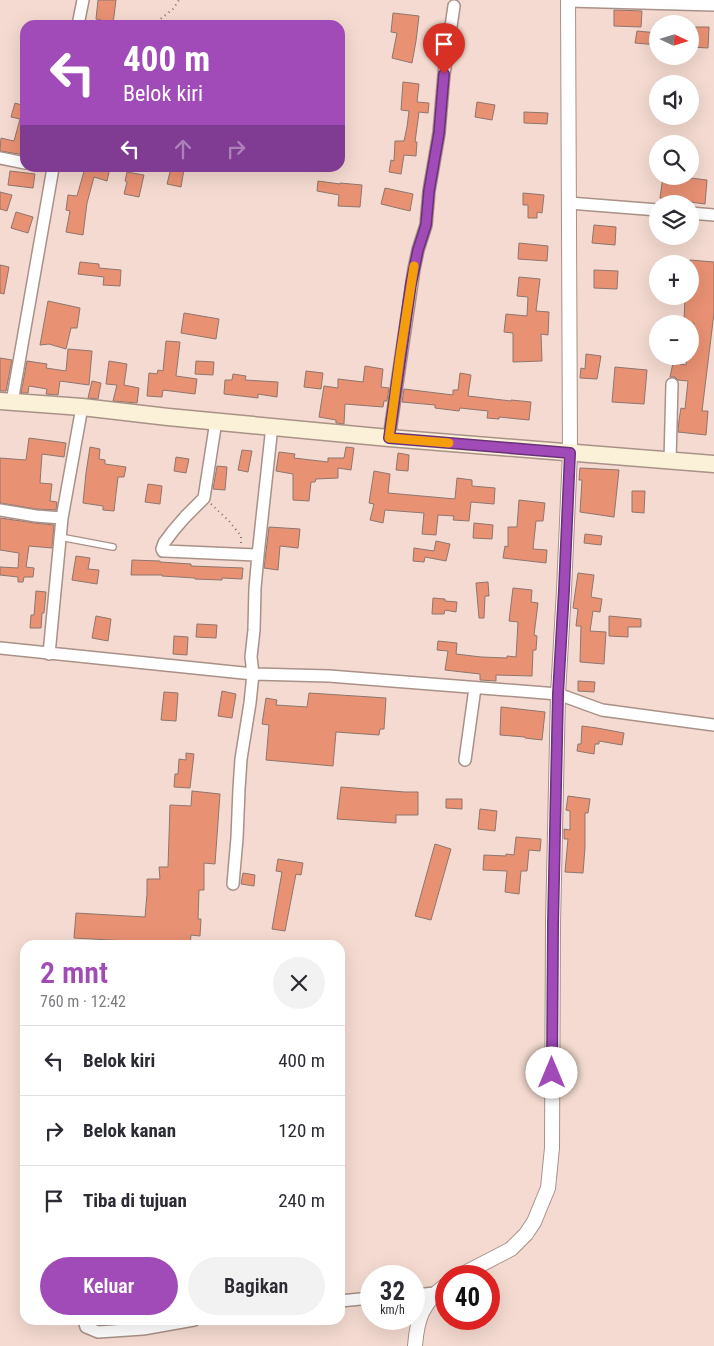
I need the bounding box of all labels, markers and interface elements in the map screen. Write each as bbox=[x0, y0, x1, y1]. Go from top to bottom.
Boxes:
north arrow bbox=[649, 15, 699, 65]
map controls bbox=[649, 15, 699, 365]
pin bbox=[423, 23, 465, 74]
icon: arrive bbox=[430, 30, 458, 58]
text: 400 m bbox=[123, 39, 210, 80]
icon: left bbox=[40, 40, 105, 105]
button: sound bbox=[649, 75, 699, 125]
text: Belok kiri bbox=[123, 81, 203, 106]
icon: left bbox=[116, 135, 144, 163]
icon: ahead bbox=[169, 135, 197, 163]
icon: right bbox=[222, 135, 250, 163]
button: search bbox=[649, 135, 699, 185]
button: layers bbox=[649, 195, 699, 245]
button: + bbox=[649, 255, 699, 305]
button: − bbox=[649, 315, 699, 365]
text: 2 mnt bbox=[40, 955, 108, 990]
button: close bbox=[273, 957, 325, 1009]
text: 760 m · 12:42 bbox=[40, 992, 126, 1011]
position arrow bbox=[525, 1046, 577, 1098]
icon: left bbox=[40, 1047, 68, 1075]
text: Belok kiri bbox=[83, 1049, 155, 1072]
text: 400 m bbox=[278, 1049, 325, 1072]
icon: right bbox=[40, 1117, 68, 1145]
text: Belok kanan bbox=[83, 1119, 176, 1142]
text: 120 m bbox=[278, 1119, 325, 1142]
icon: arrive bbox=[40, 1187, 68, 1215]
text: Tiba di tujuan bbox=[83, 1189, 187, 1212]
text: 240 m bbox=[278, 1189, 325, 1212]
button: Keluar bbox=[40, 1257, 178, 1315]
button: Bagikan bbox=[188, 1257, 325, 1315]
speed limit sign: 40 bbox=[435, 1265, 500, 1330]
text: 32 bbox=[380, 1277, 405, 1306]
text: km/h bbox=[380, 1303, 405, 1317]

